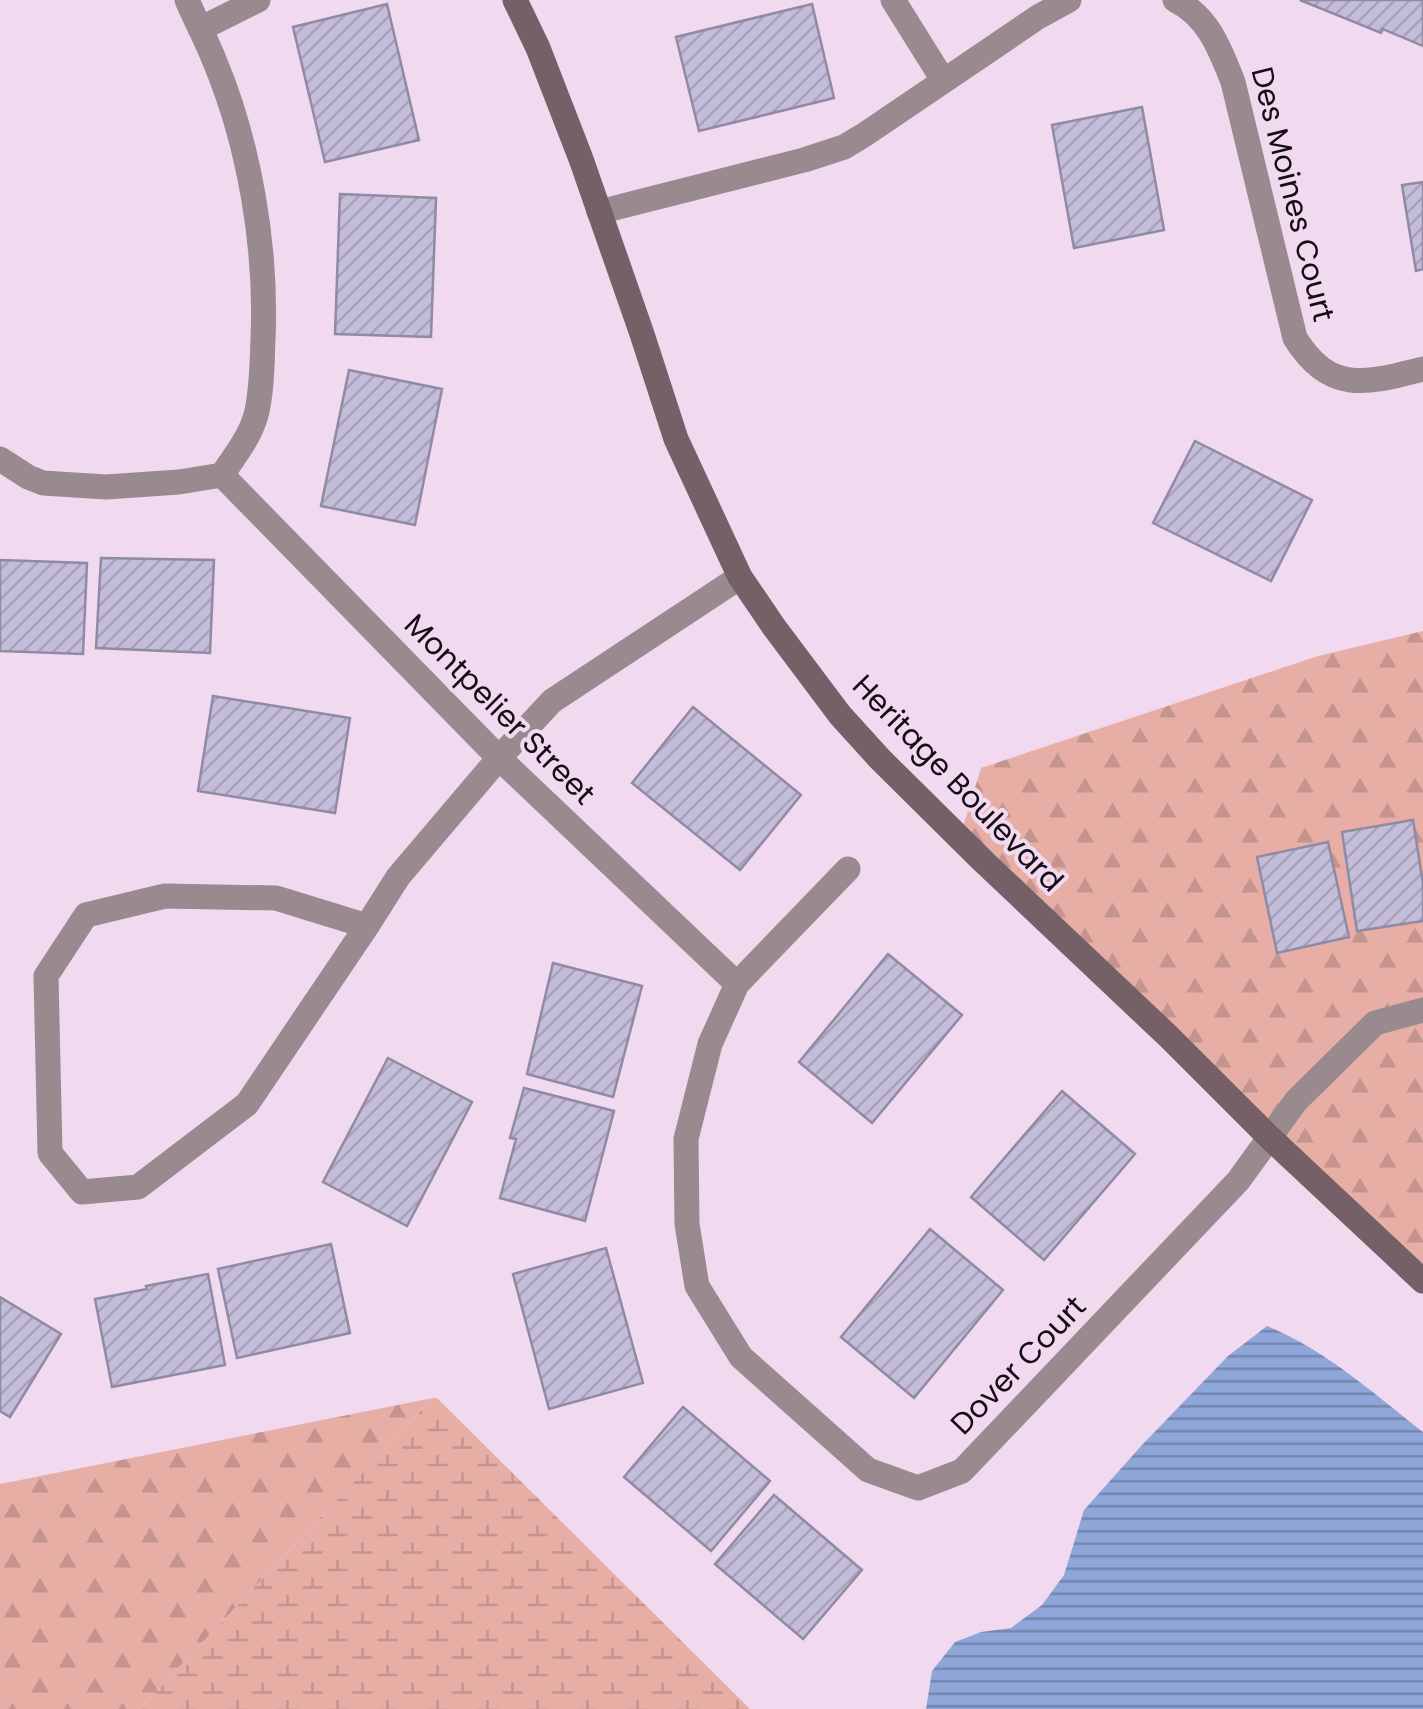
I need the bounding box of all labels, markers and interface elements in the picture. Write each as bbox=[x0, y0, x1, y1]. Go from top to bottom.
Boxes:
street label: Des Moines Court bbox=[1241, 62, 1345, 326]
street label: Montpelier Street bbox=[395, 604, 605, 814]
street label: Heritage Boulevard bbox=[843, 665, 1073, 901]
street label: Dover Court bbox=[940, 1286, 1096, 1444]

